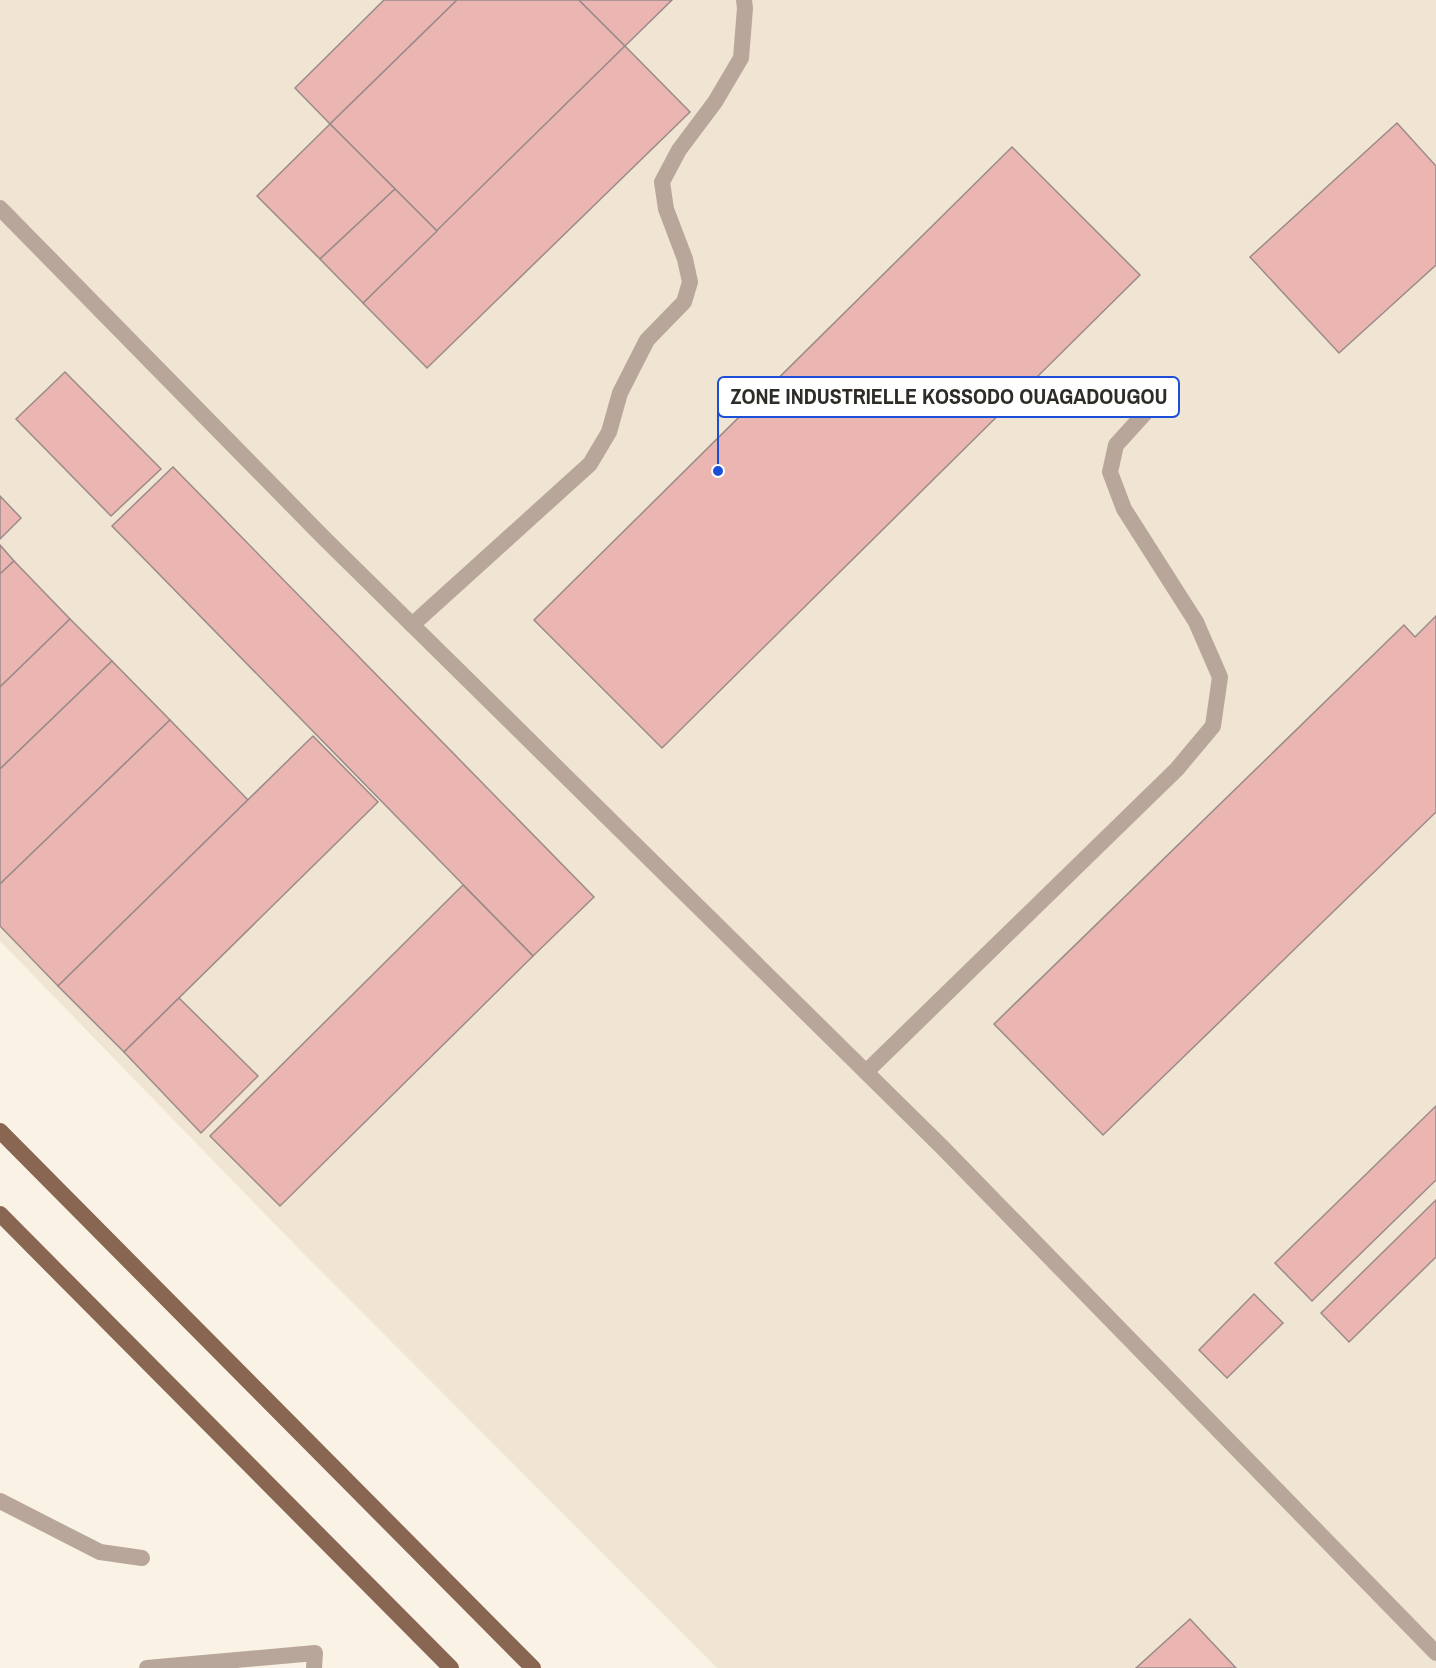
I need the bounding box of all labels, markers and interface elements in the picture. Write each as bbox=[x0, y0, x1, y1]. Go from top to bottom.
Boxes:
callout: ZONE INDUSTRIELLE KOSSODO OUAGADOUGOU bbox=[718, 377, 1179, 417]
text: ZONE INDUSTRIELLE KOSSODO OUAGADOUGOU bbox=[730, 381, 1168, 411]

